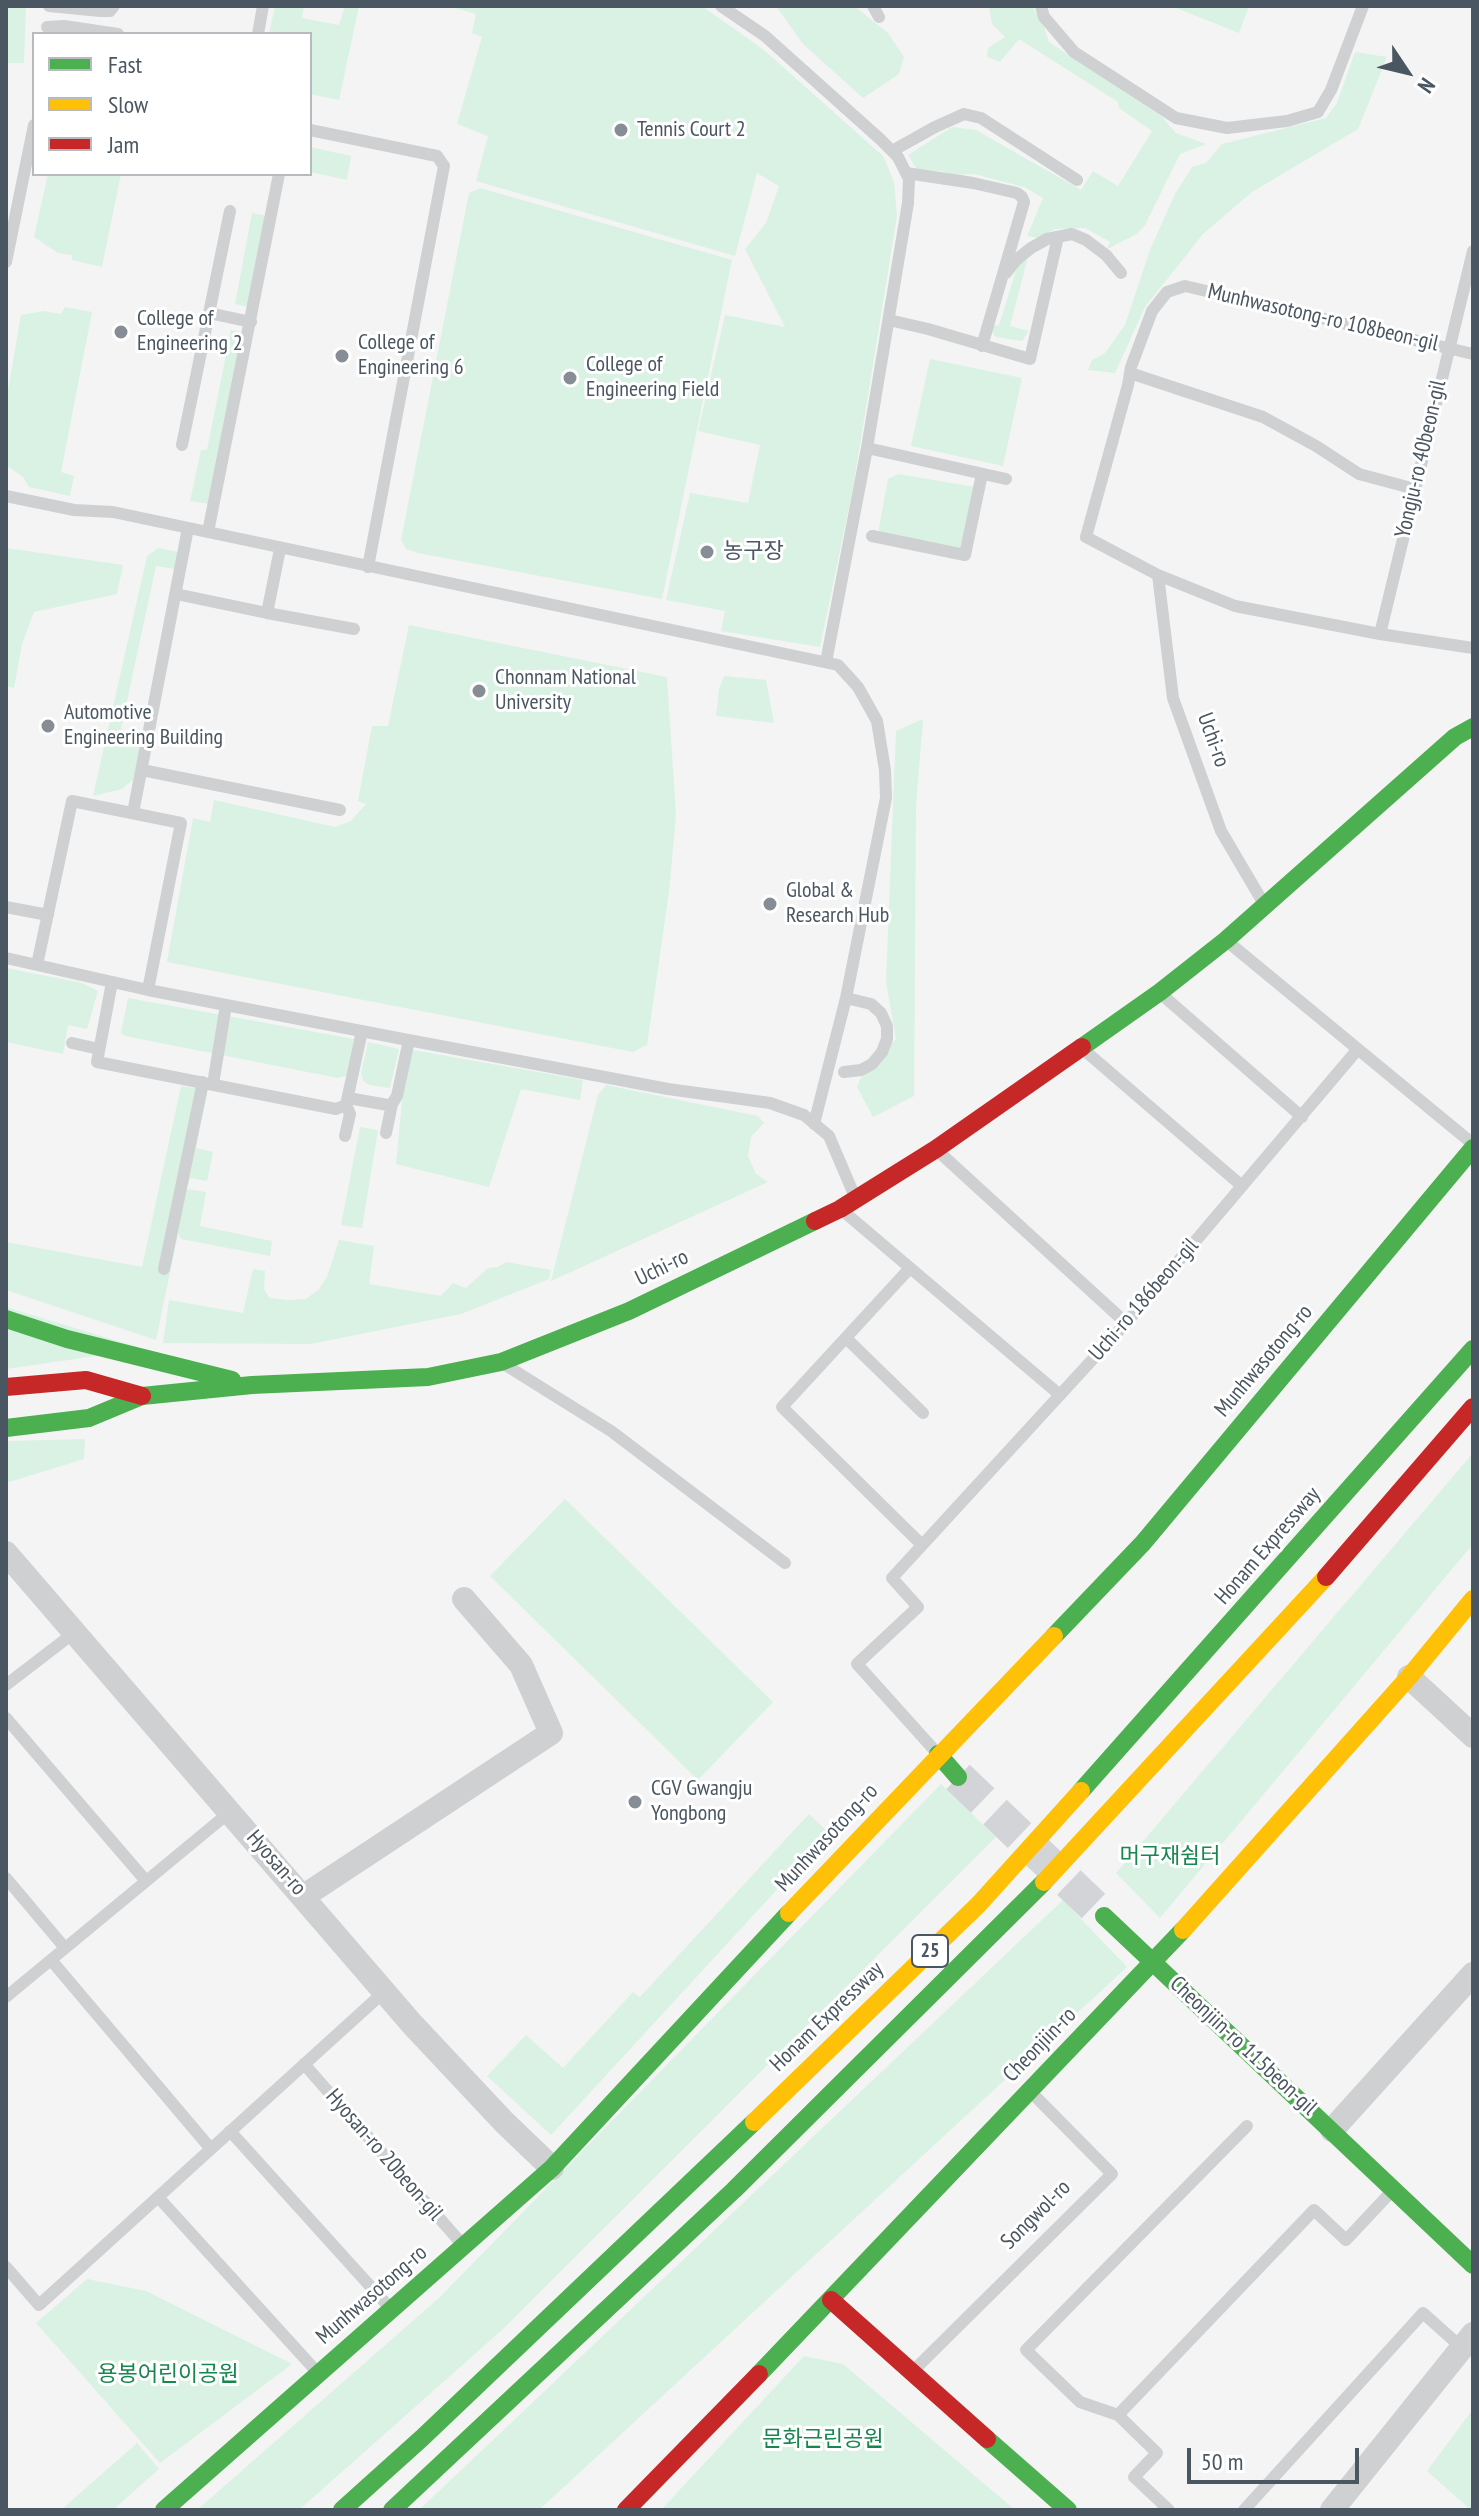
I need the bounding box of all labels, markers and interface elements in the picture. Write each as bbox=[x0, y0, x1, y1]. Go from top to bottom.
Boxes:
legend bbox=[32, 32, 312, 176]
north arrow bbox=[1367, 32, 1447, 112]
text: Fast bbox=[108, 49, 142, 80]
text: N bbox=[1412, 73, 1442, 99]
text: Slow bbox=[108, 89, 148, 120]
place label: Tennis Court 2 bbox=[637, 117, 746, 143]
marker: Tennis Court 2 bbox=[612, 121, 630, 139]
text: Jam bbox=[108, 129, 139, 160]
street label: Munhwasotong-ro 108beon-gil bbox=[1205, 279, 1441, 357]
place label: College of Engineering 2 bbox=[137, 306, 243, 358]
marker: College of Engineering 2 bbox=[112, 323, 130, 341]
place label: College of Engineering 6 bbox=[358, 330, 464, 382]
marker: College of Engineering 6 bbox=[333, 347, 351, 365]
place label: College of Engineering Field bbox=[586, 352, 719, 404]
marker: College of Engineering Field bbox=[561, 369, 579, 387]
street label: Yongju-ro 40beon-gil bbox=[1390, 377, 1452, 541]
place label: 농구장 bbox=[723, 539, 784, 565]
marker: 농구장 bbox=[698, 543, 716, 561]
place label: Chonnam National University bbox=[495, 665, 636, 716]
marker: Chonnam National University bbox=[470, 682, 488, 700]
place label: Automotive Engineering Building bbox=[64, 700, 223, 752]
street label: Uchi-ro bbox=[1191, 709, 1235, 771]
marker: Automotive Engineering Building bbox=[39, 717, 57, 735]
place label: Global & Research Hub bbox=[786, 878, 889, 930]
marker: Global & Research Hub bbox=[761, 895, 779, 913]
street label: Uchi-ro 186beon-gil bbox=[1084, 1233, 1204, 1367]
street label: Uchi-ro bbox=[631, 1244, 693, 1292]
street label: Munhwasotong-ro bbox=[1210, 1300, 1318, 1422]
street label: Honam Expressway bbox=[1210, 1482, 1326, 1610]
place label: CGV Gwangju Yongbong bbox=[651, 1776, 752, 1828]
street label: Munhwasotong-ro bbox=[770, 1778, 884, 1898]
marker: CGV Gwangju Yongbong bbox=[626, 1793, 644, 1811]
street label: Hyosan-ro bbox=[241, 1825, 311, 1901]
park label: 머구재쉼터 bbox=[1119, 1844, 1221, 1870]
road number: 25 bbox=[912, 1935, 948, 1967]
street label: Honam Expressway bbox=[765, 1956, 889, 2078]
street label: Cheonjiin-ro 115beon-gil bbox=[1164, 1971, 1322, 2121]
street label: Cheonjiin-ro bbox=[998, 2002, 1082, 2088]
street label: Hyosan-ro 20beon-gil bbox=[320, 2084, 448, 2226]
street label: Songwol-ro bbox=[996, 2175, 1076, 2255]
street label: Munhwasotong-ro bbox=[311, 2240, 433, 2350]
park label: 용봉어린이공원 bbox=[97, 2362, 239, 2388]
park label: 문화근린공원 bbox=[762, 2427, 884, 2453]
scale bar bbox=[1191, 2432, 1363, 2482]
text: 50 m bbox=[1201, 2446, 1243, 2477]

